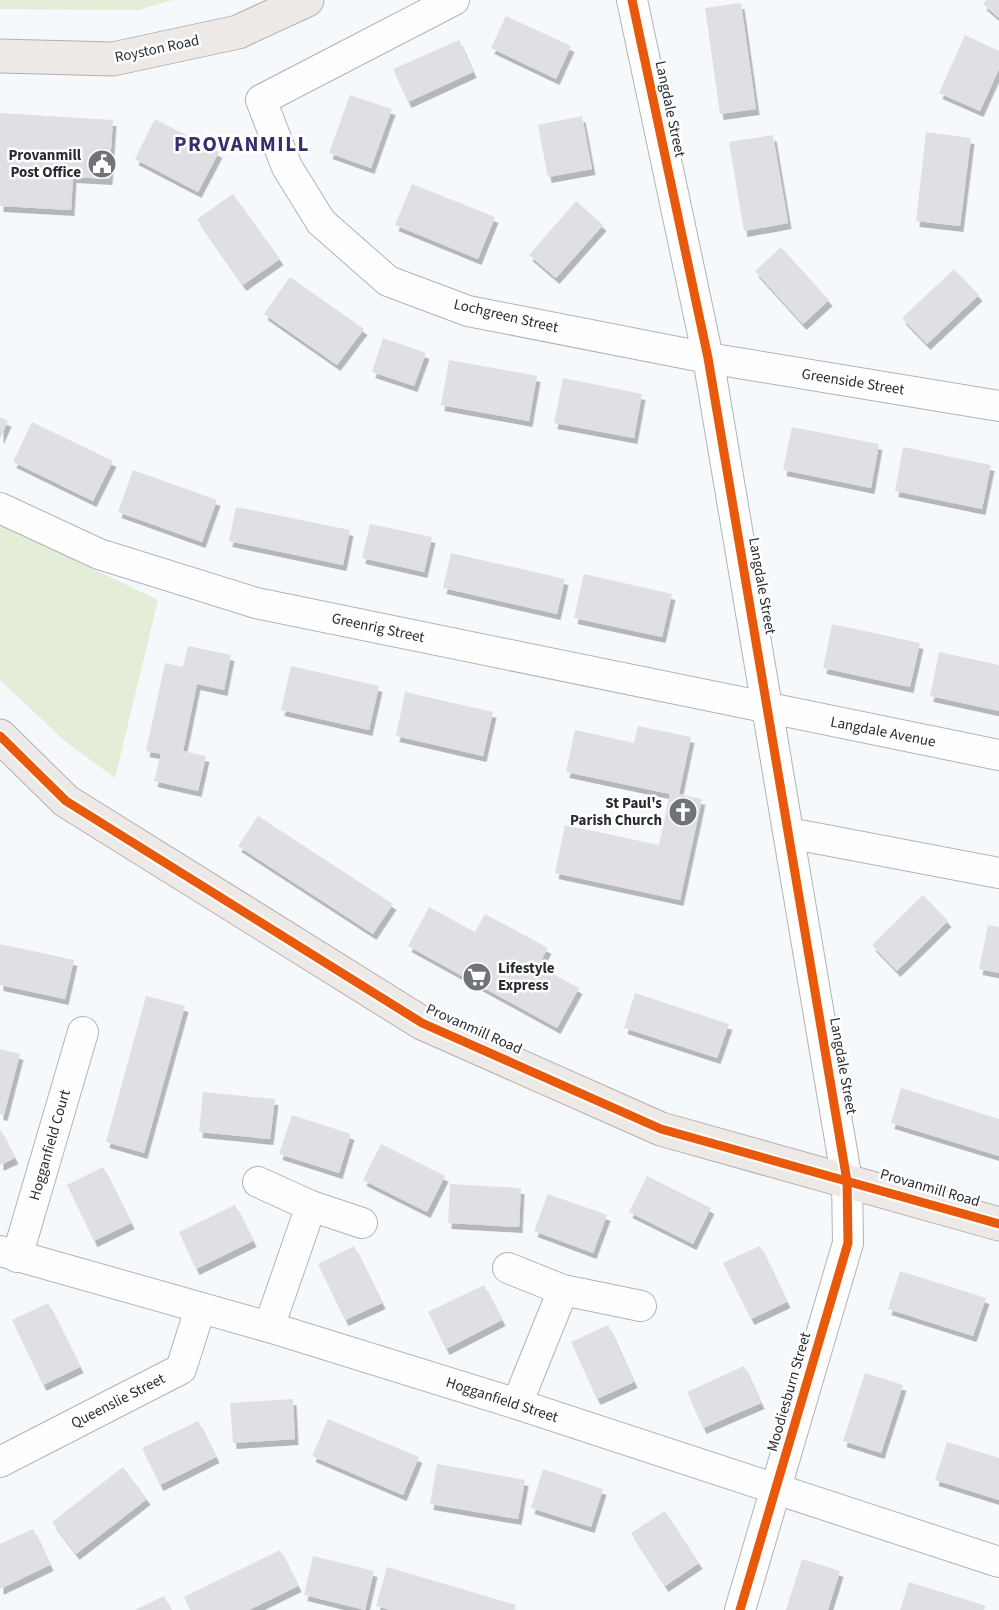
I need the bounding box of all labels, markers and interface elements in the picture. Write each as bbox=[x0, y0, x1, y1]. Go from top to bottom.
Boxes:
street label: Royston Road bbox=[113, 30, 201, 68]
street label: Langdale Street bbox=[650, 59, 690, 159]
district label: PROVANMILL bbox=[174, 129, 310, 159]
place label: Provanmill Post Office bbox=[8, 145, 82, 183]
public building icon: Provanmill Post Office bbox=[86, 148, 118, 180]
street label: Lochgreen Street bbox=[452, 294, 560, 338]
street label: Greenside Street bbox=[800, 364, 906, 400]
street label: Langdale Street bbox=[743, 536, 781, 636]
street label: Greenrig Street bbox=[330, 608, 426, 648]
street label: Langdale Avenue bbox=[829, 712, 937, 752]
place label: St Paul's Parish Church bbox=[570, 793, 662, 831]
church icon: St Paul's Parish Church bbox=[667, 796, 699, 828]
place label: Lifestyle Express bbox=[498, 958, 555, 996]
supermarket icon: Lifestyle Express bbox=[461, 961, 493, 993]
street label: Provanmill Road bbox=[423, 998, 525, 1060]
street label: Langdale Street bbox=[824, 1016, 862, 1116]
street label: Hogganfield Court bbox=[24, 1087, 76, 1203]
street label: Provanmill Road bbox=[878, 1164, 982, 1212]
street label: Moodiesburn Street bbox=[762, 1330, 816, 1454]
street label: Queenslie Street bbox=[67, 1368, 169, 1434]
street label: Hogganfield Street bbox=[443, 1372, 561, 1428]

